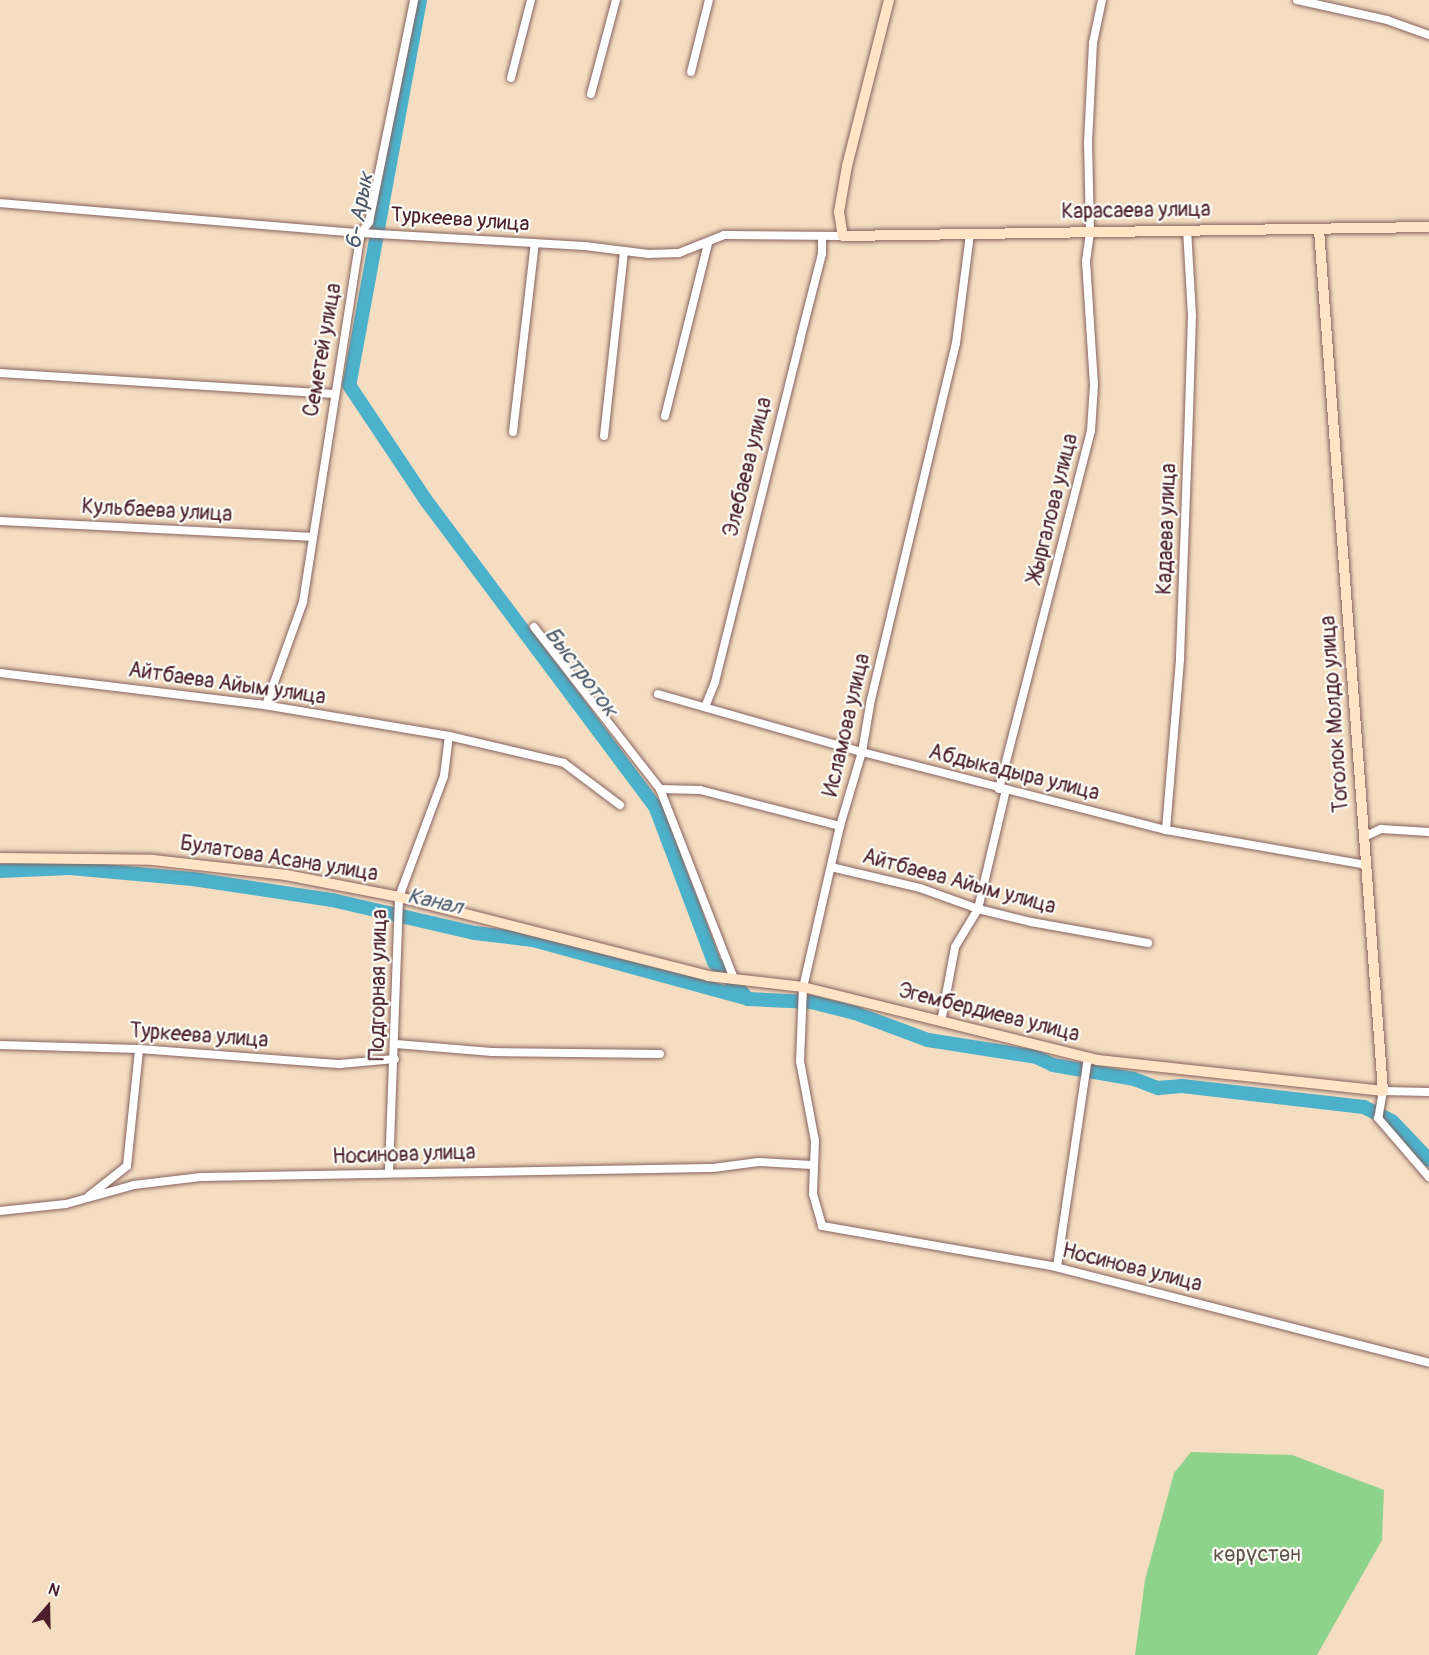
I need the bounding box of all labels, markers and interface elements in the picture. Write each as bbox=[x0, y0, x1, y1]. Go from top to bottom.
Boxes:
water label: 6- Арык bbox=[340, 171, 380, 251]
street label: Карасаева улица bbox=[1061, 197, 1211, 225]
street label: Туркеева улица bbox=[390, 203, 530, 237]
street label: Семетей улица bbox=[299, 281, 347, 419]
street label: Элебаева улица bbox=[718, 395, 778, 539]
street label: Жыргалова улица bbox=[1022, 431, 1084, 585]
street label: Кадаева улица bbox=[1152, 463, 1182, 595]
street label: Кульбаева улица bbox=[81, 494, 233, 528]
street label: Тоголок Молдо улица bbox=[1316, 615, 1354, 813]
water label: Быстроток bbox=[539, 622, 623, 722]
street label: Исламова улица bbox=[818, 651, 876, 799]
street label: Айтбаева Айым улица bbox=[127, 658, 327, 710]
street label: Абдыкадыра улица bbox=[926, 740, 1102, 806]
street label: Булатова Асана улица bbox=[178, 831, 380, 887]
street label: Айтбаева Айым улица bbox=[860, 844, 1058, 920]
water label: Канал bbox=[405, 883, 465, 921]
street label: Подгорная улица bbox=[365, 909, 393, 1061]
street label: Эгембердиева улица bbox=[896, 978, 1082, 1048]
street label: Туркеева улица bbox=[129, 1019, 269, 1053]
street label: Носинова улица bbox=[332, 1140, 476, 1170]
street label: Носинова улица bbox=[1059, 1238, 1205, 1298]
park label: көрүстөн bbox=[1213, 1542, 1301, 1568]
north arrow bbox=[18, 1577, 78, 1637]
text: N bbox=[46, 1579, 63, 1601]

